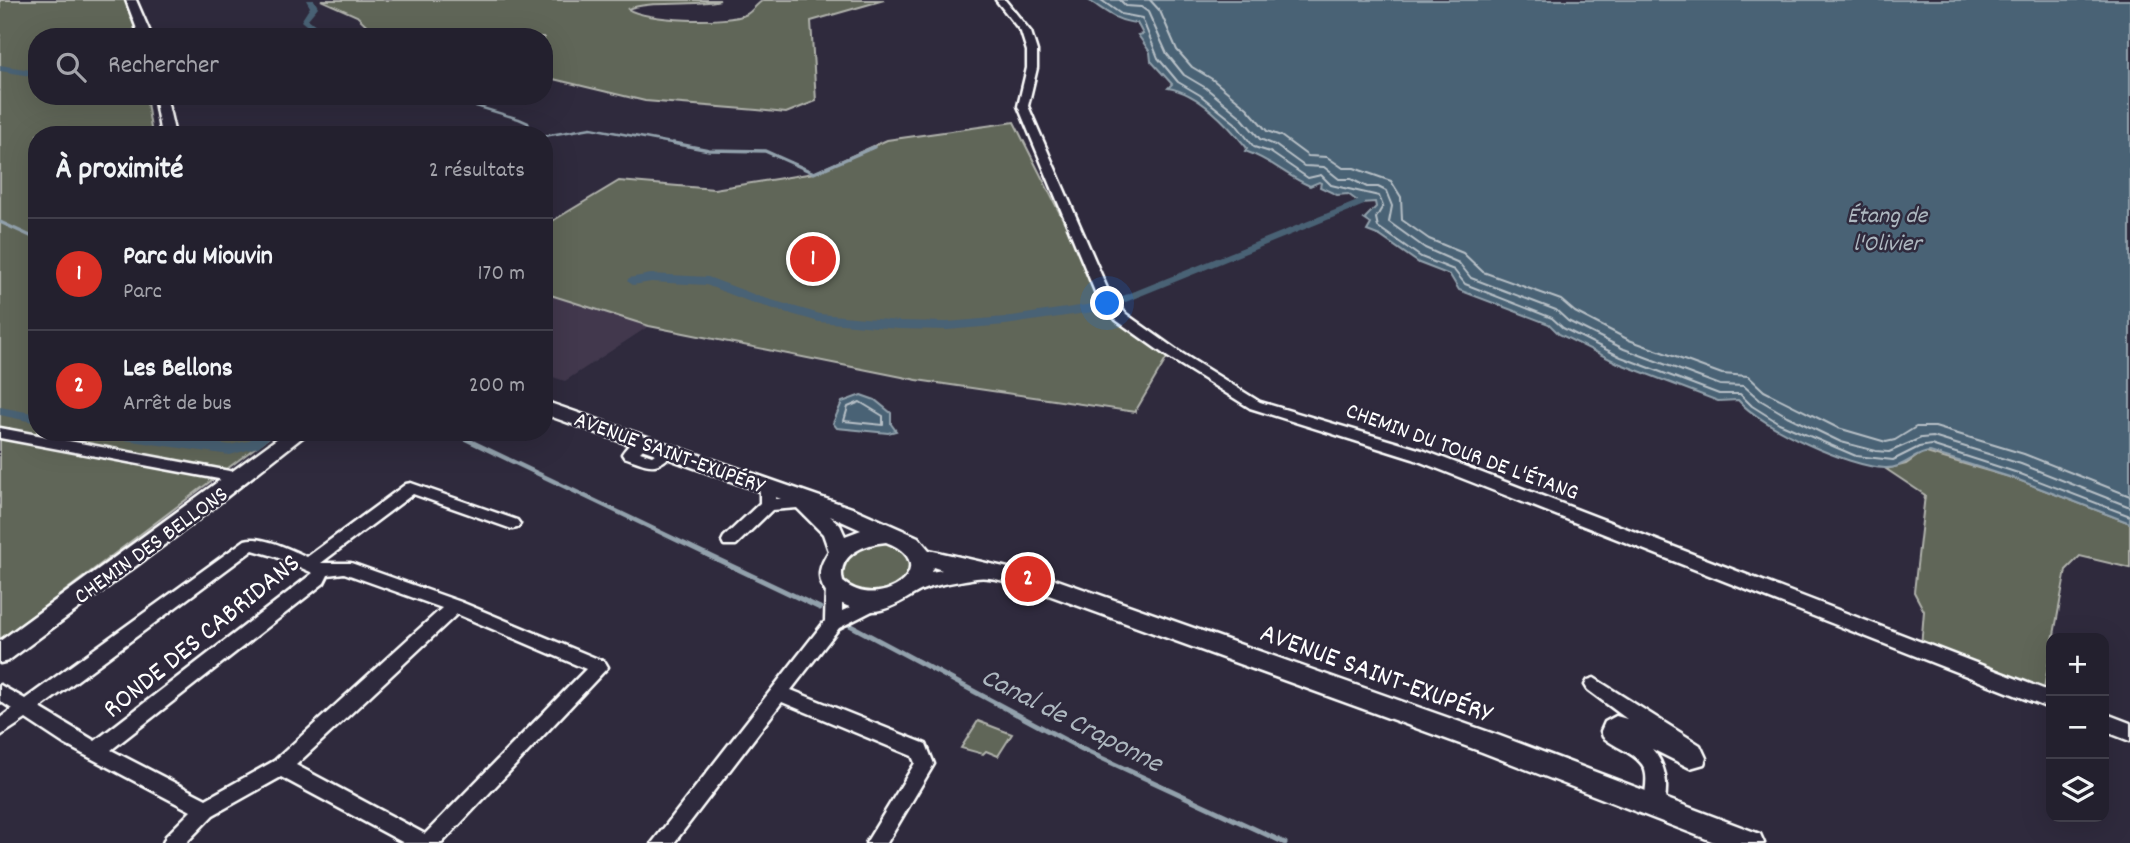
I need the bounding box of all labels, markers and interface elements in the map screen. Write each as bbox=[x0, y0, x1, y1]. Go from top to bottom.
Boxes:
search box bbox=[28, 28, 553, 105]
icon: search bbox=[52, 48, 90, 86]
text: Rechercher bbox=[108, 48, 219, 85]
text: À proximité bbox=[56, 150, 183, 193]
text: 2 résultats bbox=[429, 155, 525, 188]
water label: Étang de l'Olivier bbox=[1847, 200, 1928, 262]
pin: 1 bbox=[790, 233, 836, 285]
text: Parc du Miouvin bbox=[123, 239, 273, 276]
text: 1 bbox=[76, 258, 82, 291]
text: 170 m bbox=[478, 258, 525, 291]
text: Parc bbox=[123, 276, 162, 309]
your location bbox=[1090, 286, 1124, 320]
text: Les Bellons bbox=[123, 351, 233, 388]
text: 2 bbox=[74, 370, 84, 403]
text: 200 m bbox=[469, 370, 525, 403]
text: Arrêt de bus bbox=[123, 388, 232, 421]
street label: CHEMIN DU TOUR DE L'ÉTANG bbox=[1341, 396, 1583, 511]
street label: AVENUE SAINT-EXUPÉRY bbox=[569, 404, 769, 504]
street label: CHEMIN DES BELLONS bbox=[68, 480, 236, 614]
street label: RONDE DES CABRIDANS bbox=[96, 546, 310, 730]
pin: 2 bbox=[1005, 553, 1051, 605]
street label: AVENUE SAINT-EXUPÉRY bbox=[1254, 615, 1498, 737]
map controls bbox=[2046, 633, 2109, 822]
button: + bbox=[2046, 633, 2109, 696]
water label: Canal de Craponne bbox=[973, 659, 1170, 786]
button: − bbox=[2046, 696, 2109, 759]
button: layers bbox=[2046, 759, 2109, 822]

